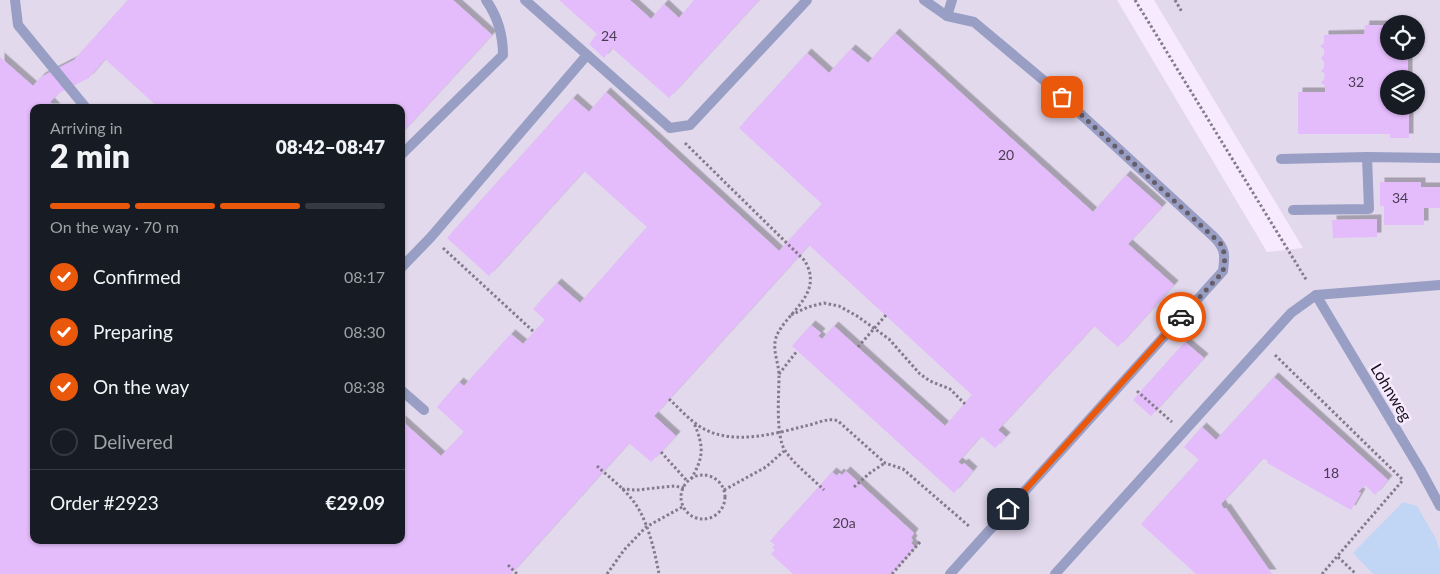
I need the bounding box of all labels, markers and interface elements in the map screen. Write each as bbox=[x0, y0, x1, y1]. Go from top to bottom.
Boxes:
map controls bbox=[1380, 15, 1425, 115]
button: locate bbox=[1380, 15, 1425, 60]
house number: 24 bbox=[601, 27, 617, 44]
button: layers bbox=[1380, 70, 1425, 115]
house number: 32 bbox=[1348, 73, 1364, 90]
pin bbox=[1041, 76, 1083, 118]
icon: bag bbox=[1048, 83, 1076, 111]
text: Arriving in bbox=[50, 118, 123, 137]
text: 08:42–08:47 bbox=[276, 135, 385, 158]
text: 2 min bbox=[50, 136, 130, 175]
house number: 20 bbox=[998, 146, 1014, 163]
house number: 34 bbox=[1392, 189, 1408, 206]
text: On the way · 70 m bbox=[50, 217, 179, 236]
icon: check bbox=[50, 263, 78, 291]
text: Confirmed bbox=[93, 265, 181, 288]
text: 08:17 bbox=[344, 267, 385, 286]
courier bbox=[1156, 292, 1206, 342]
icon: car bbox=[1167, 303, 1195, 331]
icon: check bbox=[50, 318, 78, 346]
text: Preparing bbox=[93, 320, 173, 343]
text: 08:30 bbox=[344, 322, 385, 341]
street label: Lohnweg bbox=[1367, 360, 1417, 424]
icon: check bbox=[50, 373, 78, 401]
text: On the way bbox=[93, 375, 189, 398]
text: 08:38 bbox=[344, 377, 385, 396]
text: Delivered bbox=[93, 430, 173, 453]
house number: 18 bbox=[1323, 464, 1339, 481]
pin bbox=[987, 488, 1029, 530]
text: Order #2923 bbox=[50, 491, 159, 514]
text: €29.09 bbox=[325, 491, 385, 514]
icon: home bbox=[994, 495, 1022, 523]
house number: 20a bbox=[832, 514, 856, 531]

